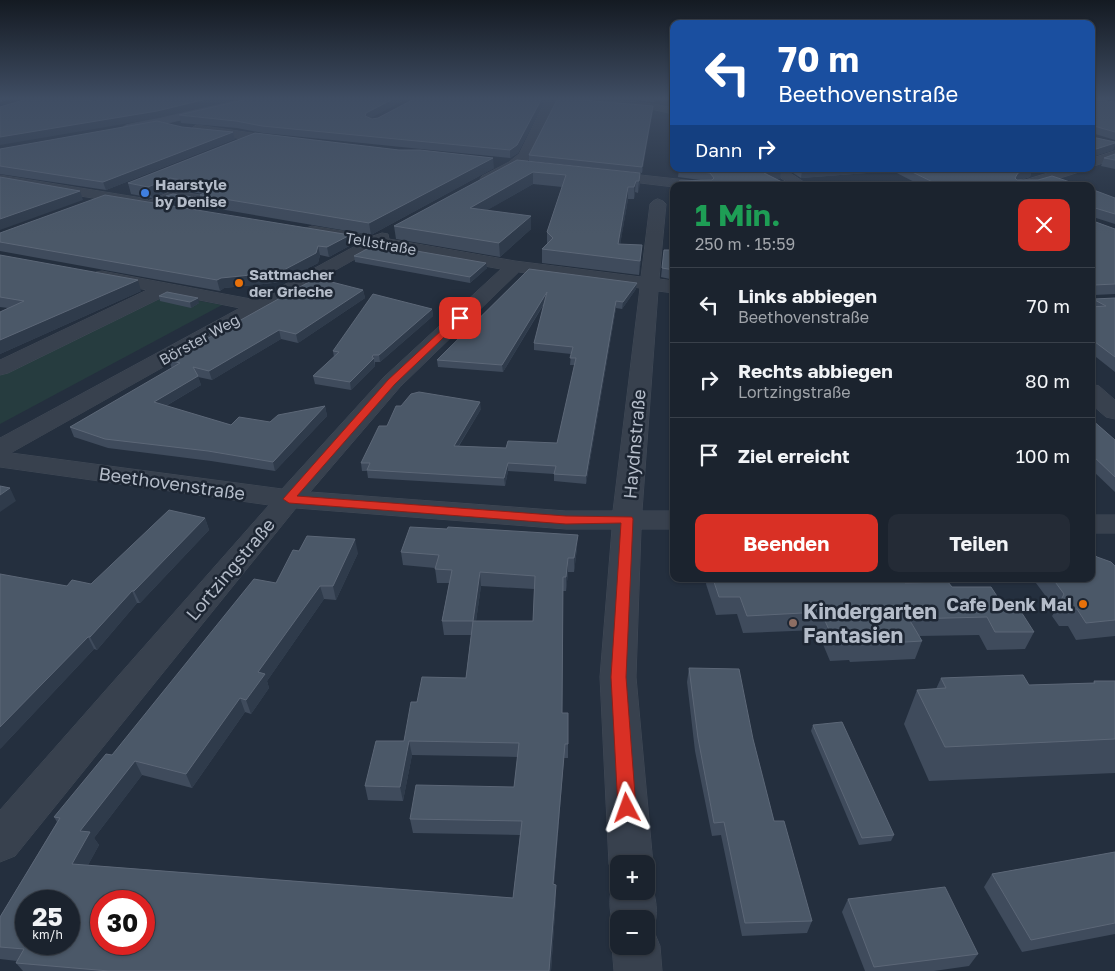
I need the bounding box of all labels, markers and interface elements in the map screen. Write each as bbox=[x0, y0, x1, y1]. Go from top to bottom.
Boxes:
text: 70 m bbox=[778, 38, 859, 80]
icon: left bbox=[695, 40, 760, 105]
text: Beethovenstraße bbox=[778, 80, 958, 107]
icon: right bbox=[752, 135, 780, 163]
text: Dann bbox=[695, 138, 742, 161]
place label: Haarstyle by Denise bbox=[155, 175, 227, 210]
marker: Haarstyle by Denise bbox=[139, 187, 151, 199]
text: 1 Min. bbox=[695, 197, 781, 233]
button: close bbox=[1018, 199, 1070, 251]
street label: Tellstraße bbox=[344, 228, 418, 258]
text: 250 m · 15:59 bbox=[695, 234, 795, 254]
place label: Sattmacher der Grieche bbox=[249, 265, 334, 300]
marker: Sattmacher der Grieche bbox=[233, 277, 245, 289]
text: Links abbiegen bbox=[738, 284, 877, 307]
icon: left bbox=[695, 291, 723, 319]
text: 70 m bbox=[1027, 294, 1070, 317]
pin bbox=[439, 297, 481, 339]
icon: arrive bbox=[446, 304, 474, 332]
text: Beethovenstraße bbox=[738, 307, 869, 327]
street label: Börster Weg bbox=[156, 310, 242, 368]
text: Rechts abbiegen bbox=[738, 359, 893, 382]
icon: right bbox=[695, 366, 723, 394]
text: 80 m bbox=[1025, 369, 1070, 392]
text: Lortzingstraße bbox=[738, 382, 851, 402]
street label: Haydnstraße bbox=[618, 388, 650, 500]
icon: arrive bbox=[695, 441, 723, 469]
text: Ziel erreicht bbox=[738, 444, 850, 467]
text: 100 m bbox=[1016, 444, 1070, 467]
street label: Beethovenstraße bbox=[97, 462, 247, 504]
street label: Lortzingstraße bbox=[181, 513, 279, 625]
button: Beenden bbox=[695, 514, 878, 572]
button: Teilen bbox=[888, 514, 1070, 572]
place label: Cafe Denk Mal bbox=[946, 593, 1073, 615]
place label: Kindergarten Fantasien bbox=[803, 598, 937, 648]
marker: Cafe Denk Mal bbox=[1077, 598, 1089, 610]
marker: Kindergarten Fantasien bbox=[787, 617, 799, 629]
position arrow bbox=[600, 781, 652, 833]
map controls bbox=[610, 855, 655, 955]
button: + bbox=[610, 855, 655, 900]
speed limit sign: 30 bbox=[90, 890, 155, 955]
text: 25 bbox=[32, 901, 63, 932]
button: − bbox=[610, 910, 655, 955]
text: km/h bbox=[32, 927, 63, 942]

